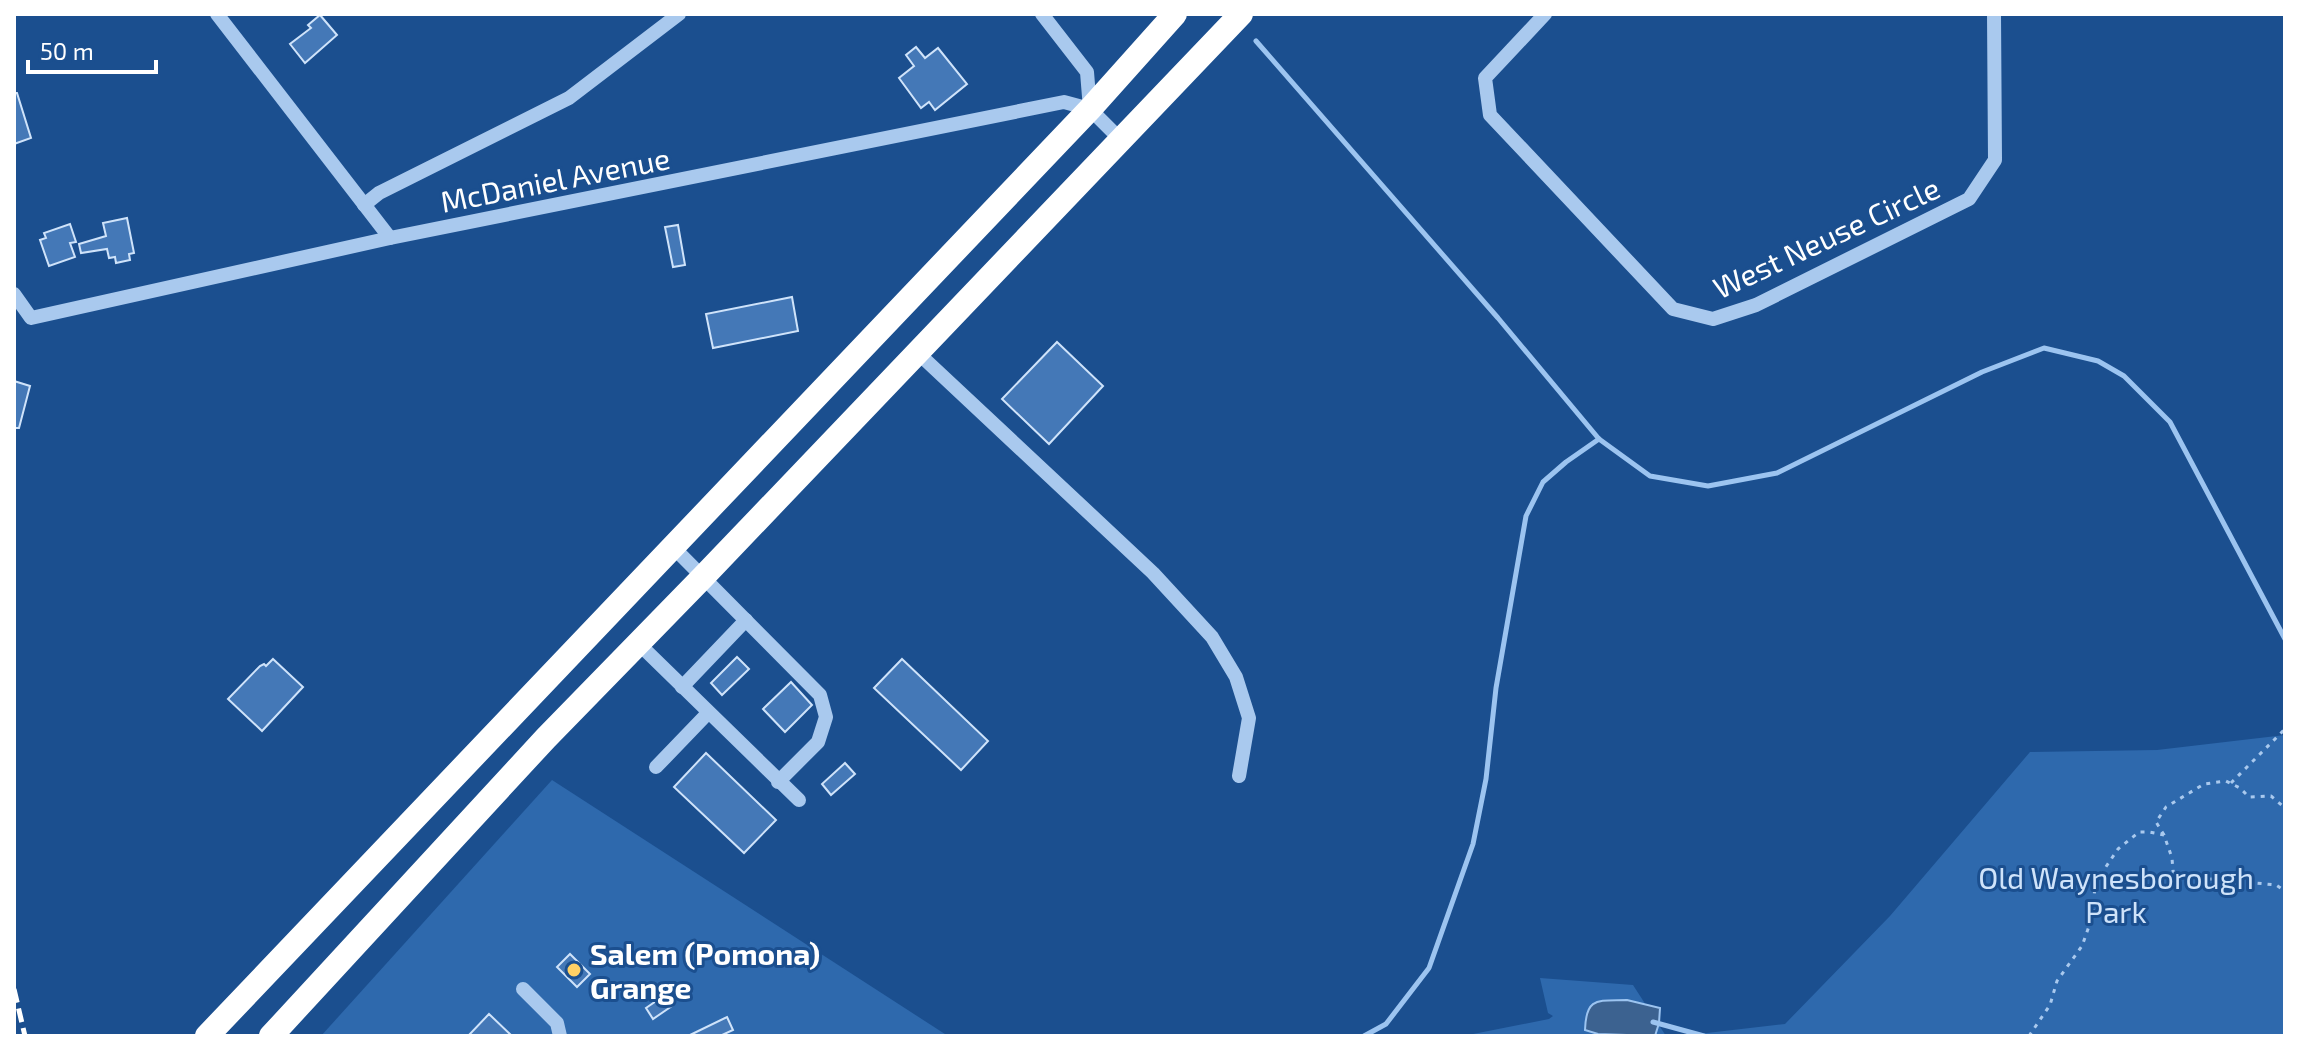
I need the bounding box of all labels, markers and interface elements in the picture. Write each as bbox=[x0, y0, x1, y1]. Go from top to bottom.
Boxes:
scale bar bbox=[28, 24, 156, 74]
text: 50 m bbox=[40, 36, 94, 65]
street label: McDaniel Avenue bbox=[437, 139, 673, 219]
street label: West Neuse Circle bbox=[1707, 169, 1945, 305]
park label: Old Waynesborough Park bbox=[1978, 859, 2254, 929]
place label: Salem (Pomona) Grange bbox=[590, 935, 820, 1005]
marker: Salem (Pomona) Grange bbox=[565, 961, 583, 979]

